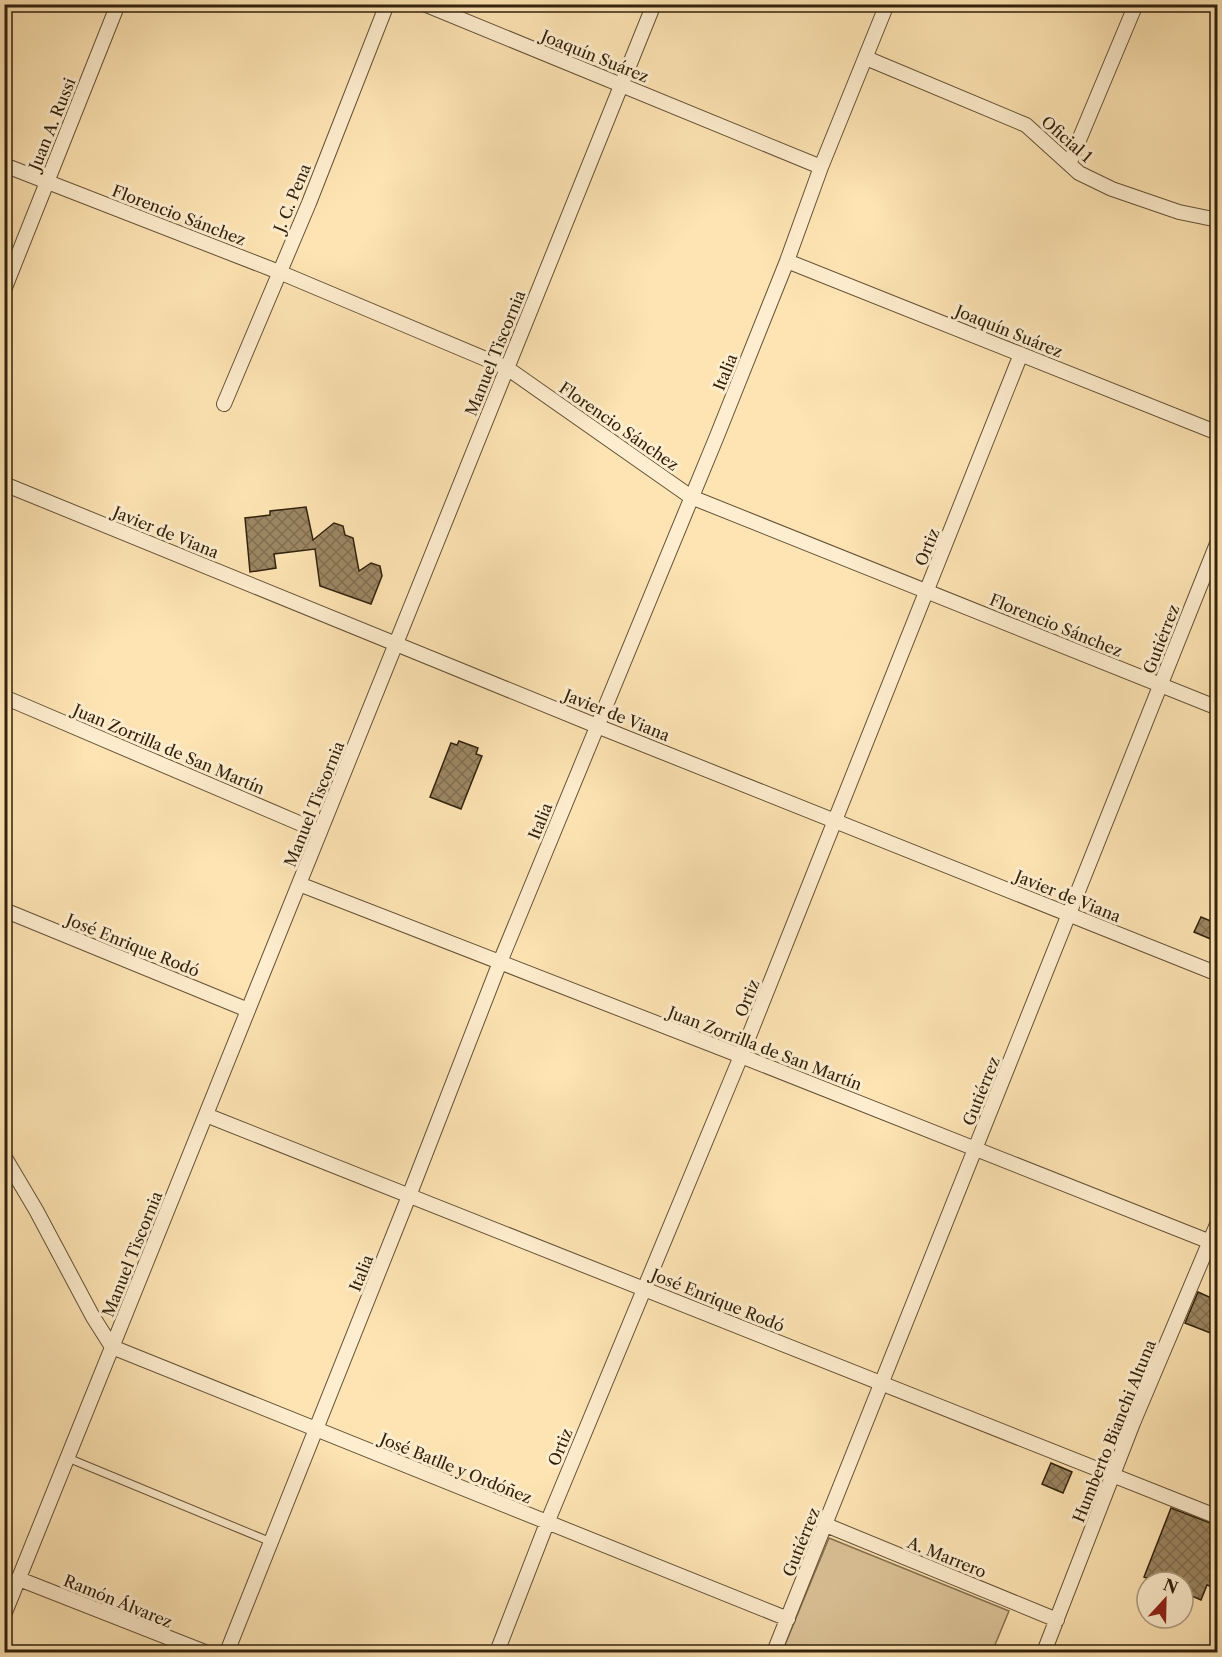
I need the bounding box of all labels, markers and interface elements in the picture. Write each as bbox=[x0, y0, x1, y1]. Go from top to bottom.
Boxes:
street label: Joaquín Suárez bbox=[536, 24, 652, 87]
street label: Juan A. Russi bbox=[23, 75, 80, 176]
street label: Oficial 1 bbox=[1037, 111, 1097, 167]
street label: J. C. Pena bbox=[268, 160, 315, 238]
street label: Florencio Sánchez bbox=[109, 180, 249, 250]
street label: Manuel Tiscornia bbox=[461, 287, 530, 419]
street label: Joaquín Suárez bbox=[950, 299, 1066, 362]
street label: Italia bbox=[709, 350, 742, 393]
street label: Florencio Sánchez bbox=[555, 377, 683, 475]
street label: Javier de Viana bbox=[107, 501, 222, 563]
street label: Ortiz bbox=[910, 525, 944, 569]
street label: Florencio Sánchez bbox=[987, 589, 1125, 661]
street label: Gutiérrez bbox=[1139, 601, 1183, 677]
street label: Javier de Viana bbox=[558, 684, 673, 746]
street label: Juan Zorrilla de San Martín bbox=[68, 698, 268, 798]
street label: Manuel Tiscornia bbox=[280, 738, 349, 870]
street label: Italia bbox=[524, 799, 557, 842]
street label: Javier de Viana bbox=[1009, 865, 1124, 927]
street label: José Enrique Rodó bbox=[61, 908, 203, 981]
street label: Ortiz bbox=[730, 976, 764, 1020]
street label: Juan Zorrilla de San Martín bbox=[662, 1001, 865, 1094]
street label: Gutiérrez bbox=[958, 1054, 1004, 1128]
street label: Manuel Tiscornia bbox=[98, 1188, 167, 1320]
street label: Italia bbox=[345, 1251, 378, 1294]
street label: José Enrique Rodó bbox=[646, 1263, 788, 1336]
street label: Humberto Bianchi Altuna bbox=[1068, 1336, 1160, 1525]
street label: Ortiz bbox=[543, 1425, 577, 1469]
street label: José Batlle y Ordóñez bbox=[374, 1427, 535, 1508]
street label: Gutiérrez bbox=[778, 1505, 824, 1579]
street label: A. Marrero bbox=[904, 1532, 990, 1582]
street label: Ramón Álvarez bbox=[61, 1570, 175, 1632]
north arrow bbox=[1135, 1570, 1195, 1630]
text: N bbox=[1160, 1574, 1181, 1598]

